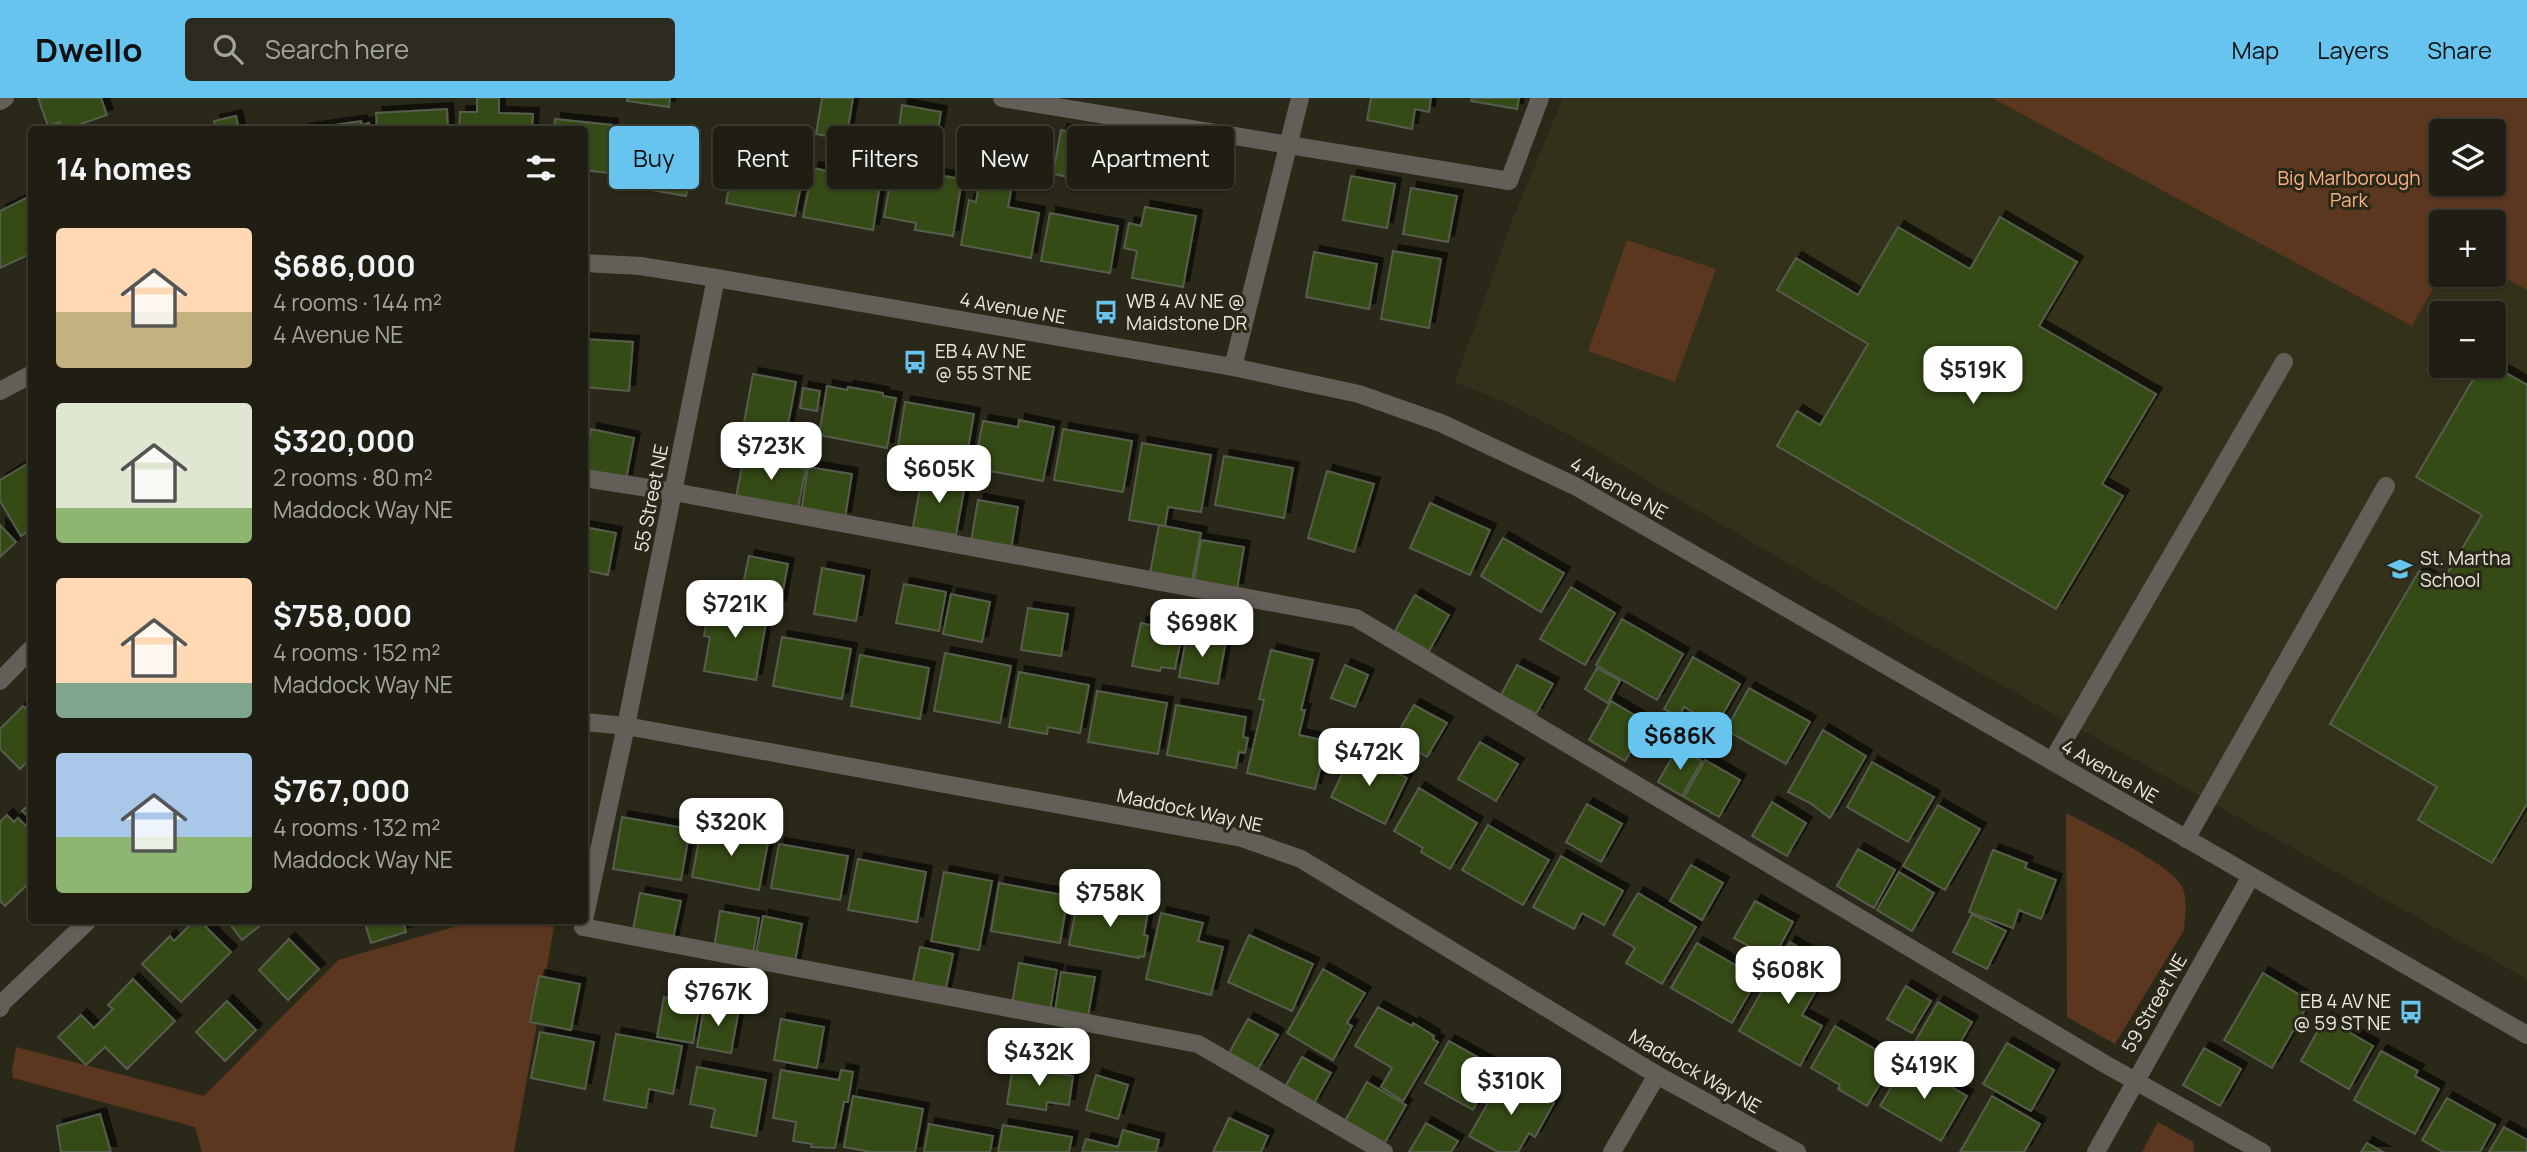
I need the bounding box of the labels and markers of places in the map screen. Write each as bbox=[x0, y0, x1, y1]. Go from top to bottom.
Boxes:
place label: WB 4 AV NE @ Maidstone DR bbox=[1126, 288, 1248, 336]
bus stop icon: WB 4 AV NE @ Maidstone DR bbox=[1092, 298, 1120, 326]
place label: EB 4 AV NE @ 55 ST NE bbox=[935, 338, 1032, 386]
pin: $519K bbox=[1924, 346, 2022, 406]
bus stop icon: EB 4 AV NE @ 55 ST NE bbox=[901, 348, 929, 376]
pin: $723K bbox=[722, 422, 820, 482]
pin: $605K bbox=[890, 446, 988, 505]
place label: St. Martha School bbox=[2420, 545, 2511, 593]
school or university icon: St. Martha School bbox=[2386, 555, 2414, 583]
pin: $721K bbox=[686, 580, 784, 640]
pin: $698K bbox=[1153, 600, 1251, 659]
pin: $686K bbox=[1631, 712, 1729, 772]
pin: $472K bbox=[1320, 728, 1418, 788]
pin: $320K bbox=[682, 798, 780, 858]
pin: $758K bbox=[1061, 870, 1159, 929]
pin: $608K bbox=[1739, 946, 1837, 1006]
pin: $767K bbox=[669, 968, 767, 1028]
place label: EB 4 AV NE @ 59 ST NE bbox=[2293, 988, 2391, 1036]
bus stop icon: EB 4 AV NE @ 59 ST NE bbox=[2397, 998, 2425, 1026]
pin: $432K bbox=[990, 1028, 1088, 1088]
pin: $419K bbox=[1875, 1042, 1973, 1101]
pin: $310K bbox=[1462, 1058, 1560, 1117]

